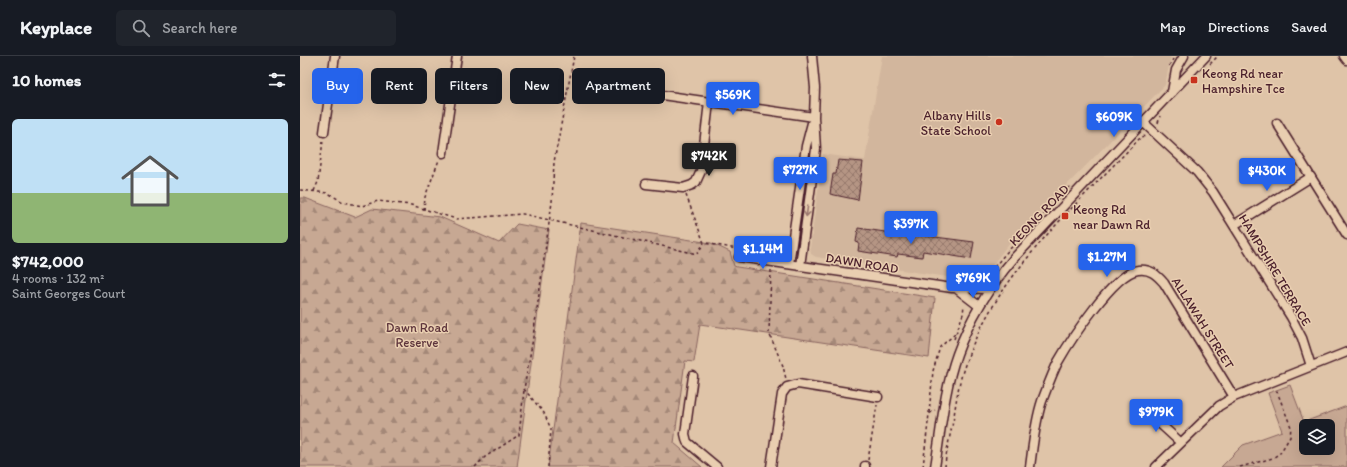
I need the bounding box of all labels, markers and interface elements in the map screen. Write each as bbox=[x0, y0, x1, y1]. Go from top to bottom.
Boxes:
search box bbox=[116, 10, 396, 46]
text: Keyplace bbox=[20, 16, 92, 39]
icon: search bbox=[130, 17, 152, 39]
text: Search here bbox=[162, 19, 237, 37]
text: Map bbox=[1160, 19, 1186, 36]
text: Directions bbox=[1208, 19, 1269, 36]
text: Saved bbox=[1291, 19, 1327, 36]
place label: Keong Rd near Hampshire Tce bbox=[1202, 66, 1285, 96]
chip: Buy bbox=[312, 68, 363, 104]
chip: Rent bbox=[371, 68, 427, 104]
chip: Filters bbox=[435, 68, 502, 104]
chip: New bbox=[510, 68, 564, 104]
chip: Apartment bbox=[572, 68, 665, 104]
icon: filters bbox=[266, 69, 288, 91]
text: 10 homes bbox=[12, 70, 81, 90]
marker: Keong Rd near Hampshire Tce bbox=[1189, 75, 1199, 85]
pin: $569K bbox=[705, 82, 761, 116]
text: $569K bbox=[715, 87, 751, 102]
pin: $609K bbox=[1086, 104, 1142, 138]
place label: Albany Hills State School bbox=[921, 108, 991, 138]
text: $609K bbox=[1096, 109, 1132, 124]
marker: Albany Hills State School bbox=[994, 117, 1004, 127]
pin: $742K bbox=[681, 143, 737, 177]
icon: home bbox=[114, 145, 186, 217]
text: $742K bbox=[691, 148, 727, 163]
pin: $727K bbox=[772, 157, 828, 191]
pin: $430K bbox=[1239, 158, 1295, 192]
text: $727K bbox=[783, 162, 817, 177]
text: $430K bbox=[1248, 163, 1286, 178]
street label: KEONG ROAD bbox=[1006, 181, 1072, 249]
place label: Keong Rd near Dawn Rd bbox=[1073, 202, 1150, 232]
one-way arrow bbox=[803, 204, 811, 217]
pin: $397K bbox=[883, 211, 939, 245]
marker: Keong Rd near Dawn Rd bbox=[1060, 211, 1070, 221]
street label: HAMPSHIRE TERRACE bbox=[1236, 211, 1314, 329]
text: $397K bbox=[893, 216, 929, 231]
pin: $1.14M bbox=[730, 236, 796, 270]
text: $1.14M bbox=[743, 241, 783, 256]
pin: $1.27M bbox=[1074, 244, 1140, 278]
text: $1.27M bbox=[1087, 249, 1127, 264]
street label: DAWN ROAD bbox=[825, 250, 899, 276]
text: $742,000 bbox=[12, 251, 84, 271]
pin: $769K bbox=[945, 265, 1001, 299]
text: $769K bbox=[955, 270, 991, 285]
text: 4 rooms · 132 m² bbox=[12, 271, 104, 286]
street label: ALLAWAH STREET bbox=[1169, 274, 1238, 372]
text: Saint Georges Court bbox=[12, 286, 125, 301]
park label: Dawn Road Reserve bbox=[386, 320, 448, 350]
pin: $979K bbox=[1128, 399, 1184, 433]
text: $979K bbox=[1139, 404, 1173, 419]
map controls bbox=[1299, 419, 1335, 455]
button: layers bbox=[1299, 419, 1335, 455]

